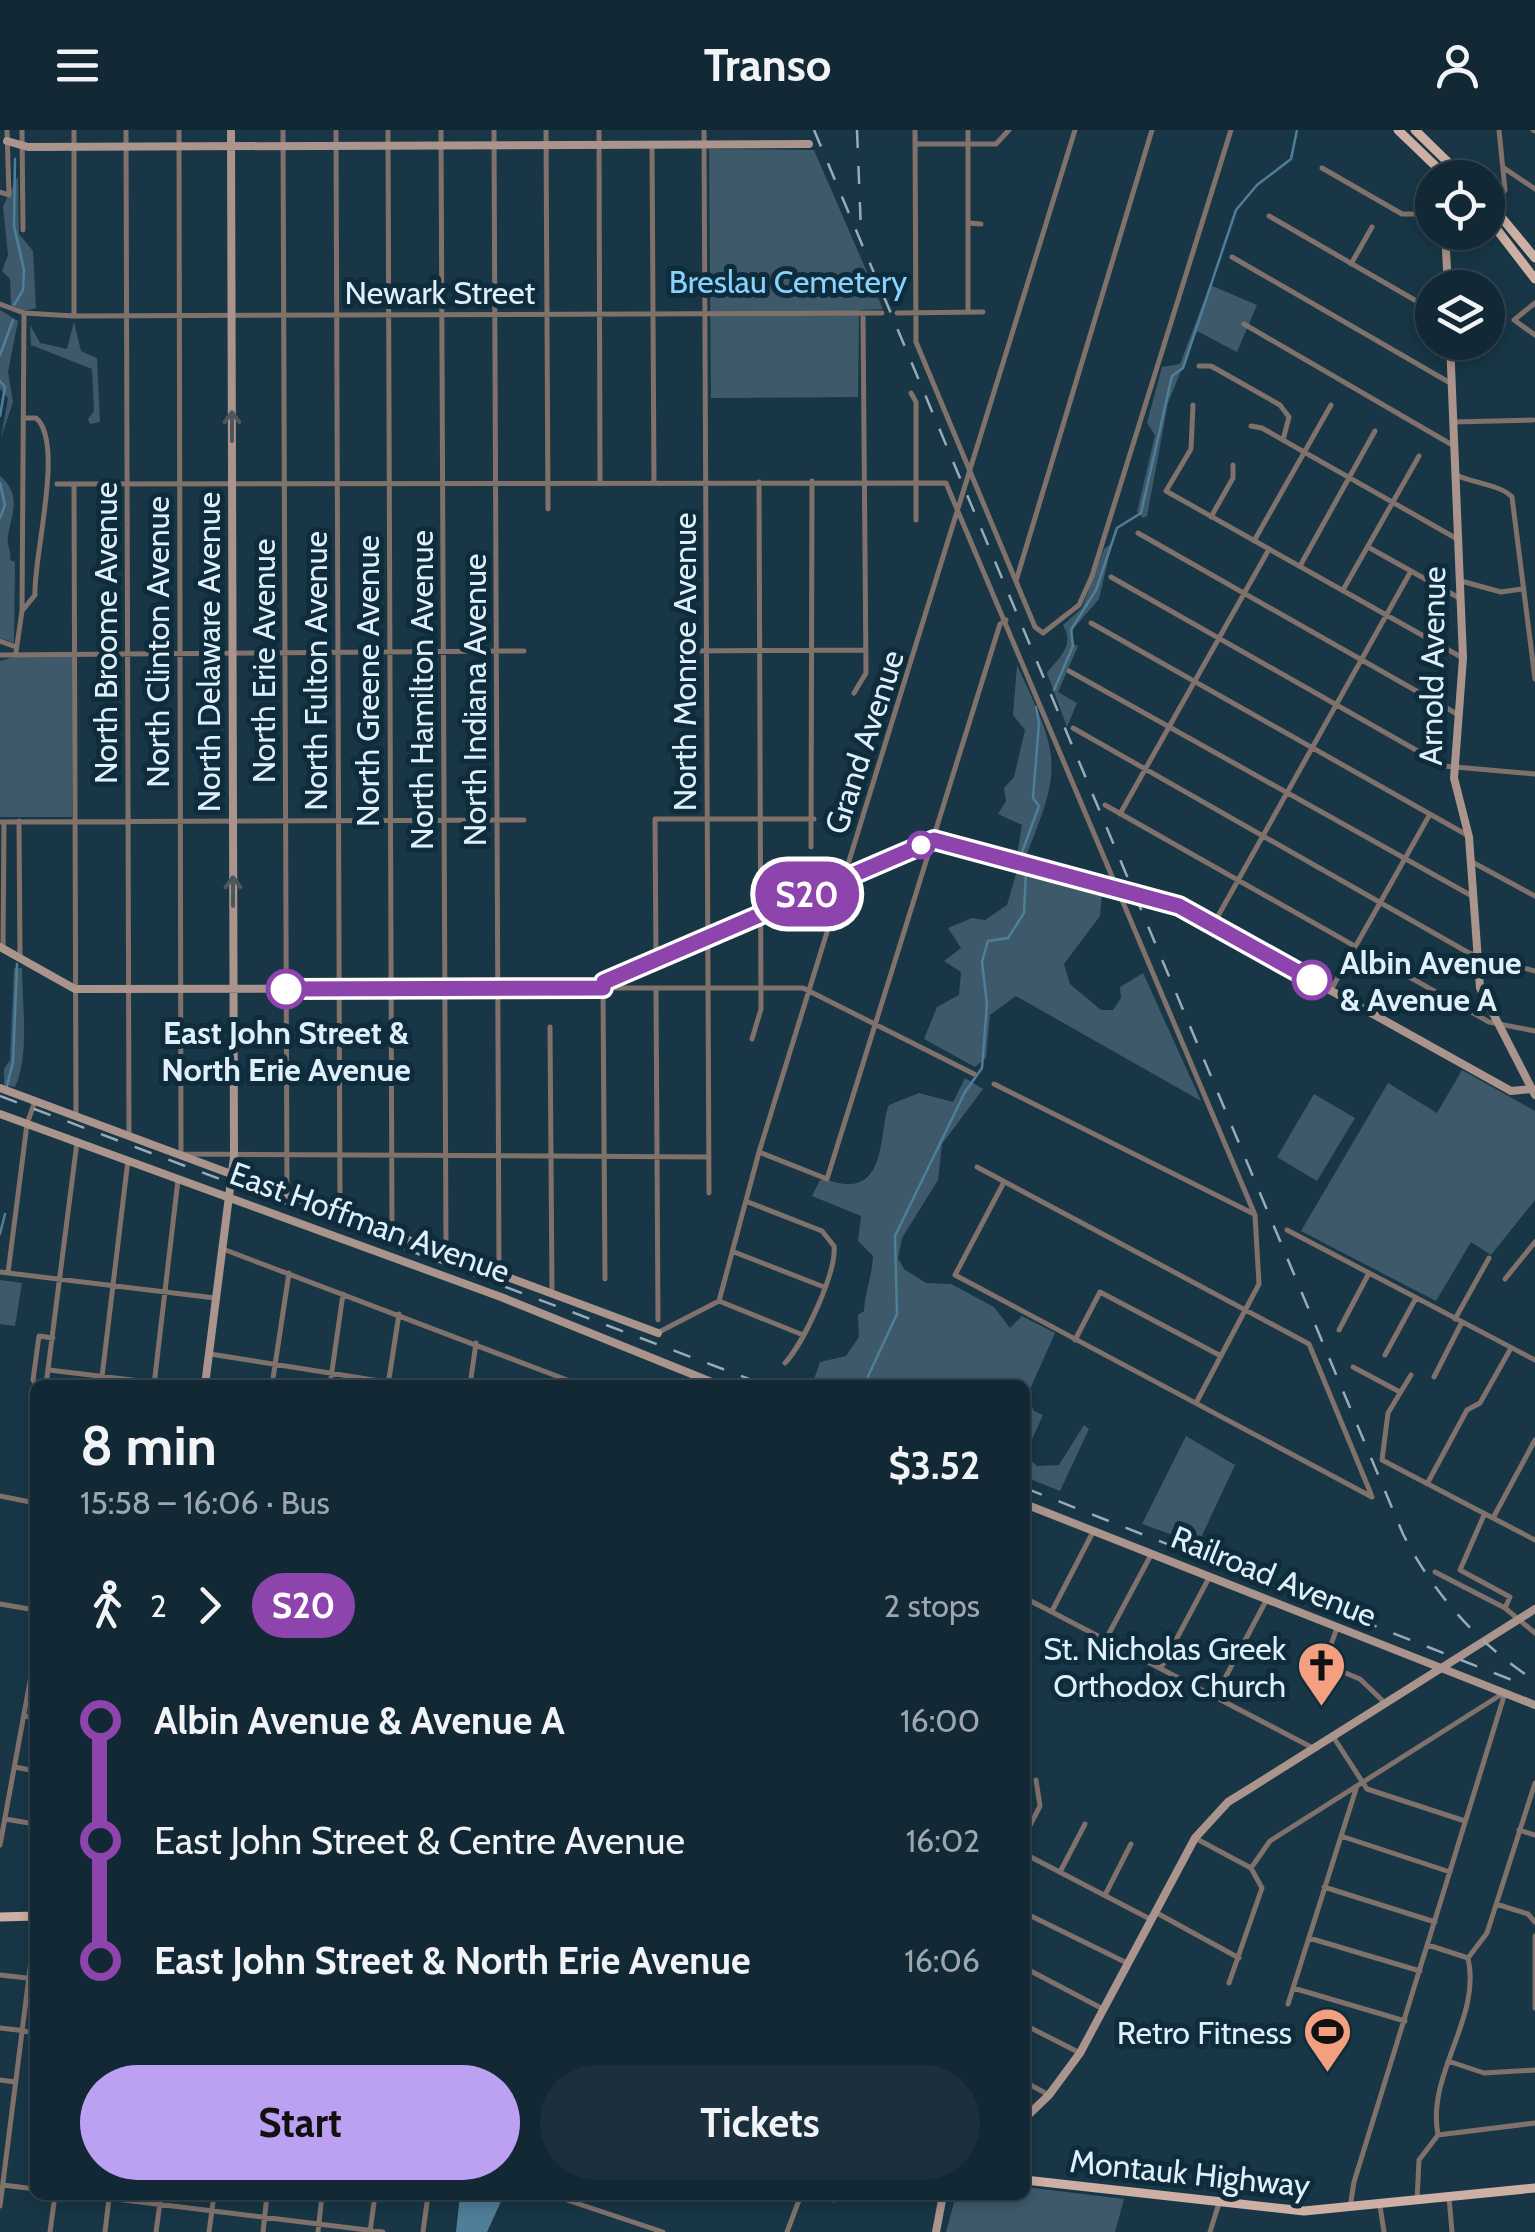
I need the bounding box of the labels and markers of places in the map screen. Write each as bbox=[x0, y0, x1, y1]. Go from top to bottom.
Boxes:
unlabelled marker bbox=[908, 832, 934, 858]
place label: Albin Avenue & Avenue A bbox=[1340, 943, 1522, 1019]
marker: Albin Avenue & Avenue A bbox=[1293, 961, 1331, 999]
marker: East John Street & North Erie Avenue bbox=[267, 970, 305, 1008]
place label: East John Street & North Erie Avenue bbox=[161, 1013, 411, 1089]
place label: St. Nicholas Greek Orthodox Church bbox=[1043, 1629, 1287, 1705]
church icon: St. Nicholas Greek Orthodox Church bbox=[1295, 1640, 1347, 1708]
sports icon: Retro Fitness bbox=[1301, 2006, 1353, 2074]
place label: Retro Fitness bbox=[1117, 2013, 1292, 2052]

